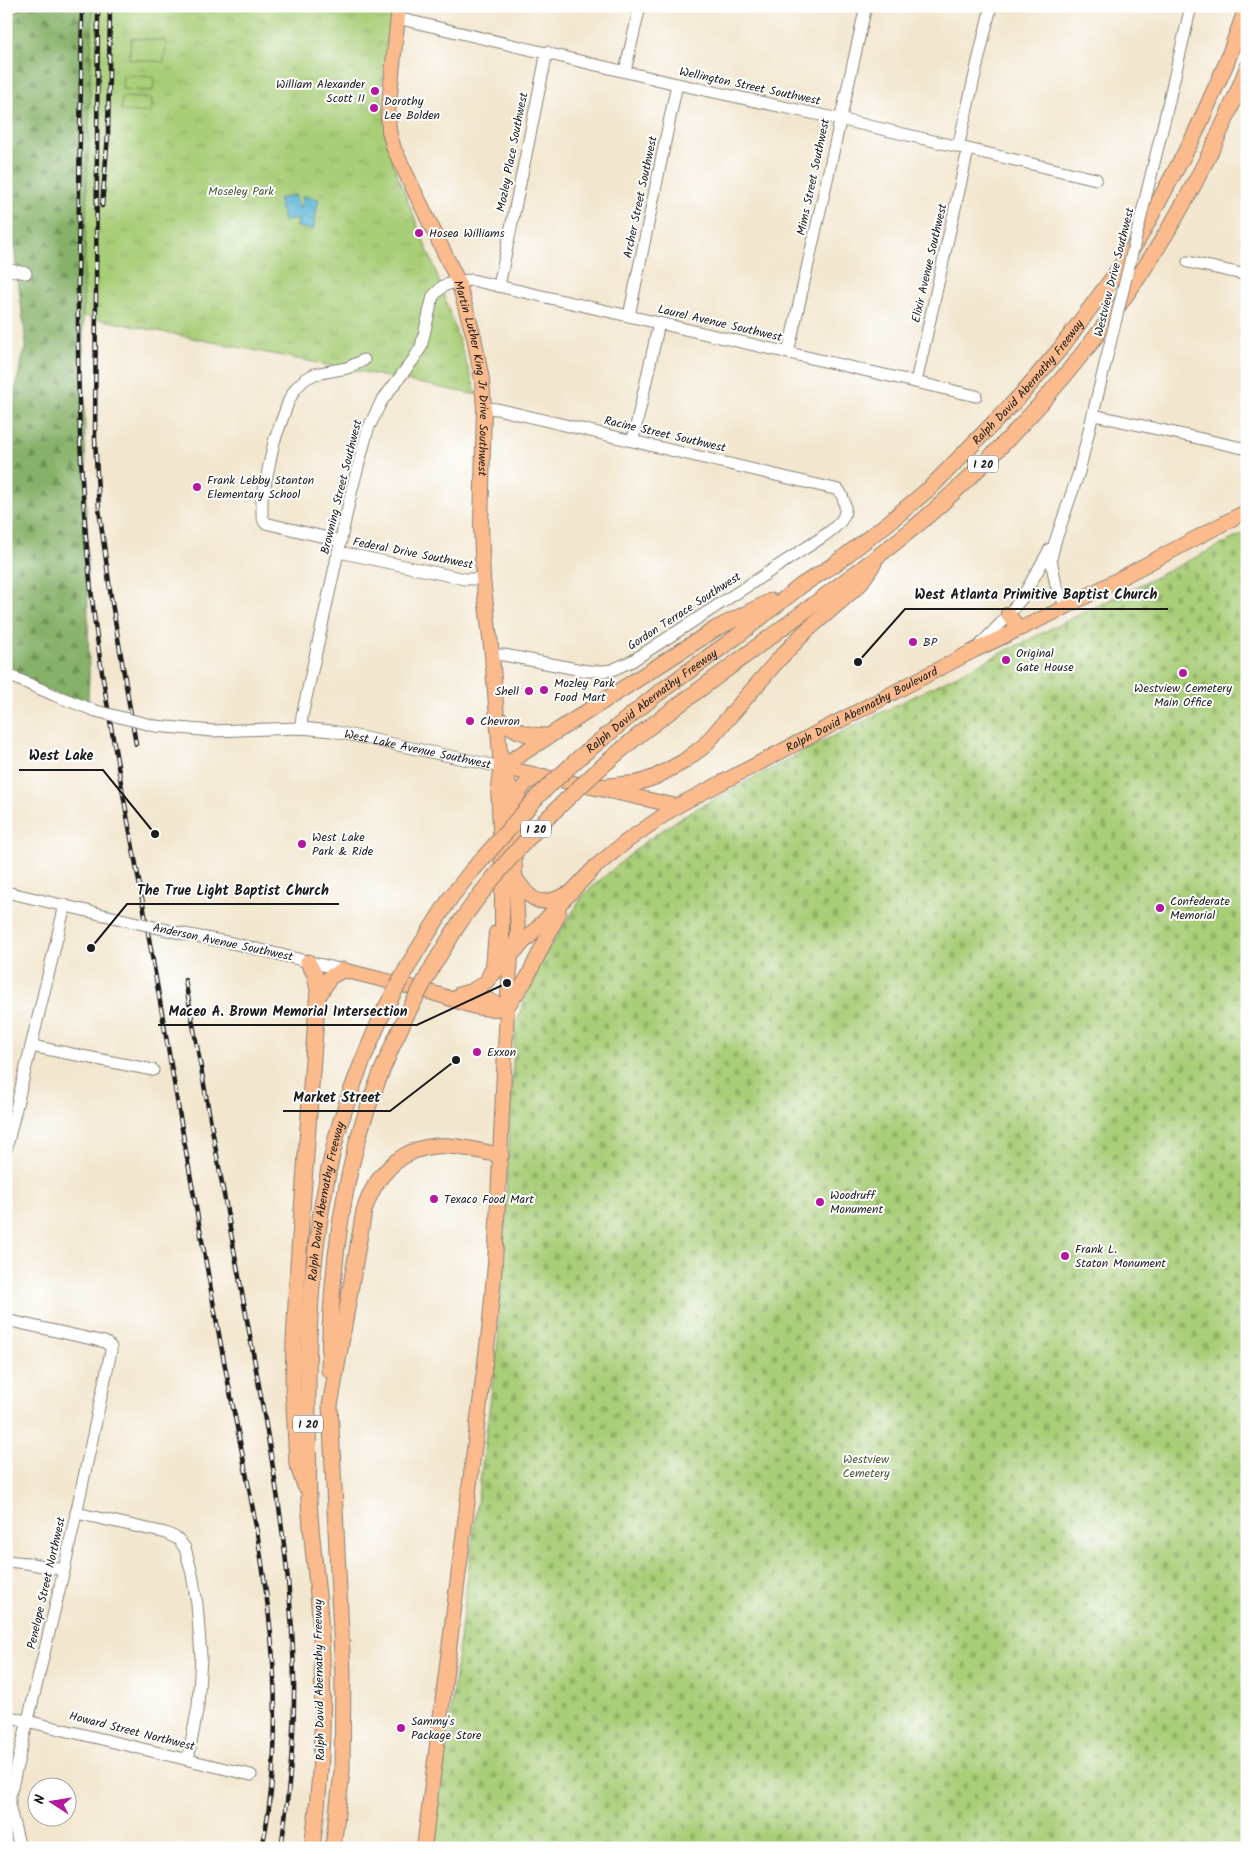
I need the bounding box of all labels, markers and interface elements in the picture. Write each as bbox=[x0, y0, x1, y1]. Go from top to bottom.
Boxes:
street label: Wellington Street Southwest bbox=[677, 62, 823, 111]
place label: William Alexander Scott II bbox=[276, 75, 366, 108]
marker: William Alexander Scott II bbox=[369, 85, 381, 97]
street label: Mozley Place Southwest bbox=[492, 90, 533, 214]
place label: Dorothy Lee Bolden bbox=[384, 92, 440, 125]
marker: Dorothy Lee Bolden bbox=[368, 102, 380, 114]
street label: Mims Street Southwest bbox=[792, 117, 835, 237]
street label: Archer Street Southwest bbox=[618, 134, 663, 260]
park label: Moseley Park bbox=[208, 182, 274, 201]
street label: Elixir Avenue Southwest bbox=[907, 201, 953, 324]
street label: Westview Drive Southwest bbox=[1089, 205, 1140, 339]
place label: Hosea Williams bbox=[429, 224, 505, 243]
marker: Hosea Williams bbox=[413, 227, 425, 239]
street label: Martin Luther King Jr Drive Southwest bbox=[448, 278, 493, 477]
street label: Laurel Avenue Southwest bbox=[656, 300, 784, 347]
street label: Ralph David Abernathy Freeway bbox=[968, 315, 1089, 450]
street label: Racine Street Southwest bbox=[602, 411, 728, 458]
street label: Browning Street Southwest bbox=[316, 417, 368, 557]
road number: I 20 bbox=[968, 456, 998, 472]
place label: Frank Lebby Stanton Elementary School bbox=[207, 471, 314, 504]
marker: Frank Lebby Stanton Elementary School bbox=[191, 481, 203, 493]
street label: Federal Drive Southwest bbox=[351, 533, 475, 575]
street label: Gordon Terrace Southwest bbox=[624, 567, 745, 655]
callout: West Atlanta Primitive Baptist Church bbox=[905, 580, 1168, 609]
text: West Atlanta Primitive Baptist Church bbox=[915, 584, 1158, 606]
place label: BP bbox=[923, 633, 938, 652]
marker: BP bbox=[907, 636, 919, 648]
street label: Ralph David Abernathy Freeway bbox=[582, 644, 722, 758]
place label: Original Gate House bbox=[1016, 644, 1074, 677]
marker: Original Gate House bbox=[1000, 654, 1012, 666]
street label: Ralph David Abernathy Boulevard bbox=[782, 662, 942, 757]
marker: Westview Cemetery Main Office bbox=[1177, 667, 1189, 679]
place label: Mozley Park Food Mart bbox=[554, 674, 615, 707]
place label: Westview Cemetery Main Office bbox=[1134, 679, 1232, 712]
place label: Shell bbox=[495, 682, 519, 701]
marker: Mozley Park Food Mart bbox=[538, 684, 550, 696]
marker: Shell bbox=[523, 685, 535, 697]
place label: Chevron bbox=[480, 712, 520, 731]
marker: Chevron bbox=[464, 715, 476, 727]
street label: West Lake Avenue Southwest bbox=[342, 725, 493, 775]
callout: West Lake bbox=[19, 741, 103, 770]
text: West Lake bbox=[29, 745, 93, 767]
road number: I 20 bbox=[521, 821, 551, 838]
place label: West Lake Park & Ride bbox=[312, 828, 374, 861]
marker: West Lake Park & Ride bbox=[296, 838, 308, 850]
callout: The True Light Baptist Church bbox=[127, 875, 339, 904]
text: The True Light Baptist Church bbox=[137, 880, 329, 902]
place label: Confederate Memorial bbox=[1170, 892, 1231, 925]
marker: Confederate Memorial bbox=[1154, 902, 1166, 914]
street label: Anderson Avenue Southwest bbox=[151, 918, 295, 967]
callout: Maceo A. Brown Memorial Intersection bbox=[158, 996, 417, 1025]
text: Maceo A. Brown Memorial Intersection bbox=[169, 1001, 408, 1023]
place label: Exxon bbox=[487, 1043, 516, 1062]
marker: Exxon bbox=[471, 1046, 483, 1058]
callout: Market Street bbox=[283, 1082, 390, 1111]
text: Market Street bbox=[293, 1087, 381, 1109]
street label: Ralph David Abernathy Freeway bbox=[303, 1119, 350, 1282]
place label: Woodruff Monument bbox=[830, 1186, 883, 1219]
place label: Texaco Food Mart bbox=[444, 1190, 534, 1209]
marker: Texaco Food Mart bbox=[428, 1193, 440, 1205]
marker: Woodruff Monument bbox=[814, 1196, 826, 1208]
place label: Frank L. Staton Monument bbox=[1075, 1240, 1166, 1273]
marker: Frank L. Staton Monument bbox=[1059, 1250, 1071, 1262]
road number: I 20 bbox=[293, 1416, 323, 1432]
park label: Westview Cemetery bbox=[842, 1450, 890, 1483]
street label: Penelope Street Northwest bbox=[22, 1515, 71, 1651]
street label: Ralph David Abernathy Freeway bbox=[309, 1599, 330, 1761]
street label: Howard Street Northwest bbox=[67, 1707, 197, 1756]
place label: Sammy's Package Store bbox=[411, 1712, 482, 1745]
marker: Sammy's Package Store bbox=[395, 1722, 407, 1734]
north arrow bbox=[28, 1776, 78, 1826]
text: N bbox=[29, 1793, 52, 1806]

